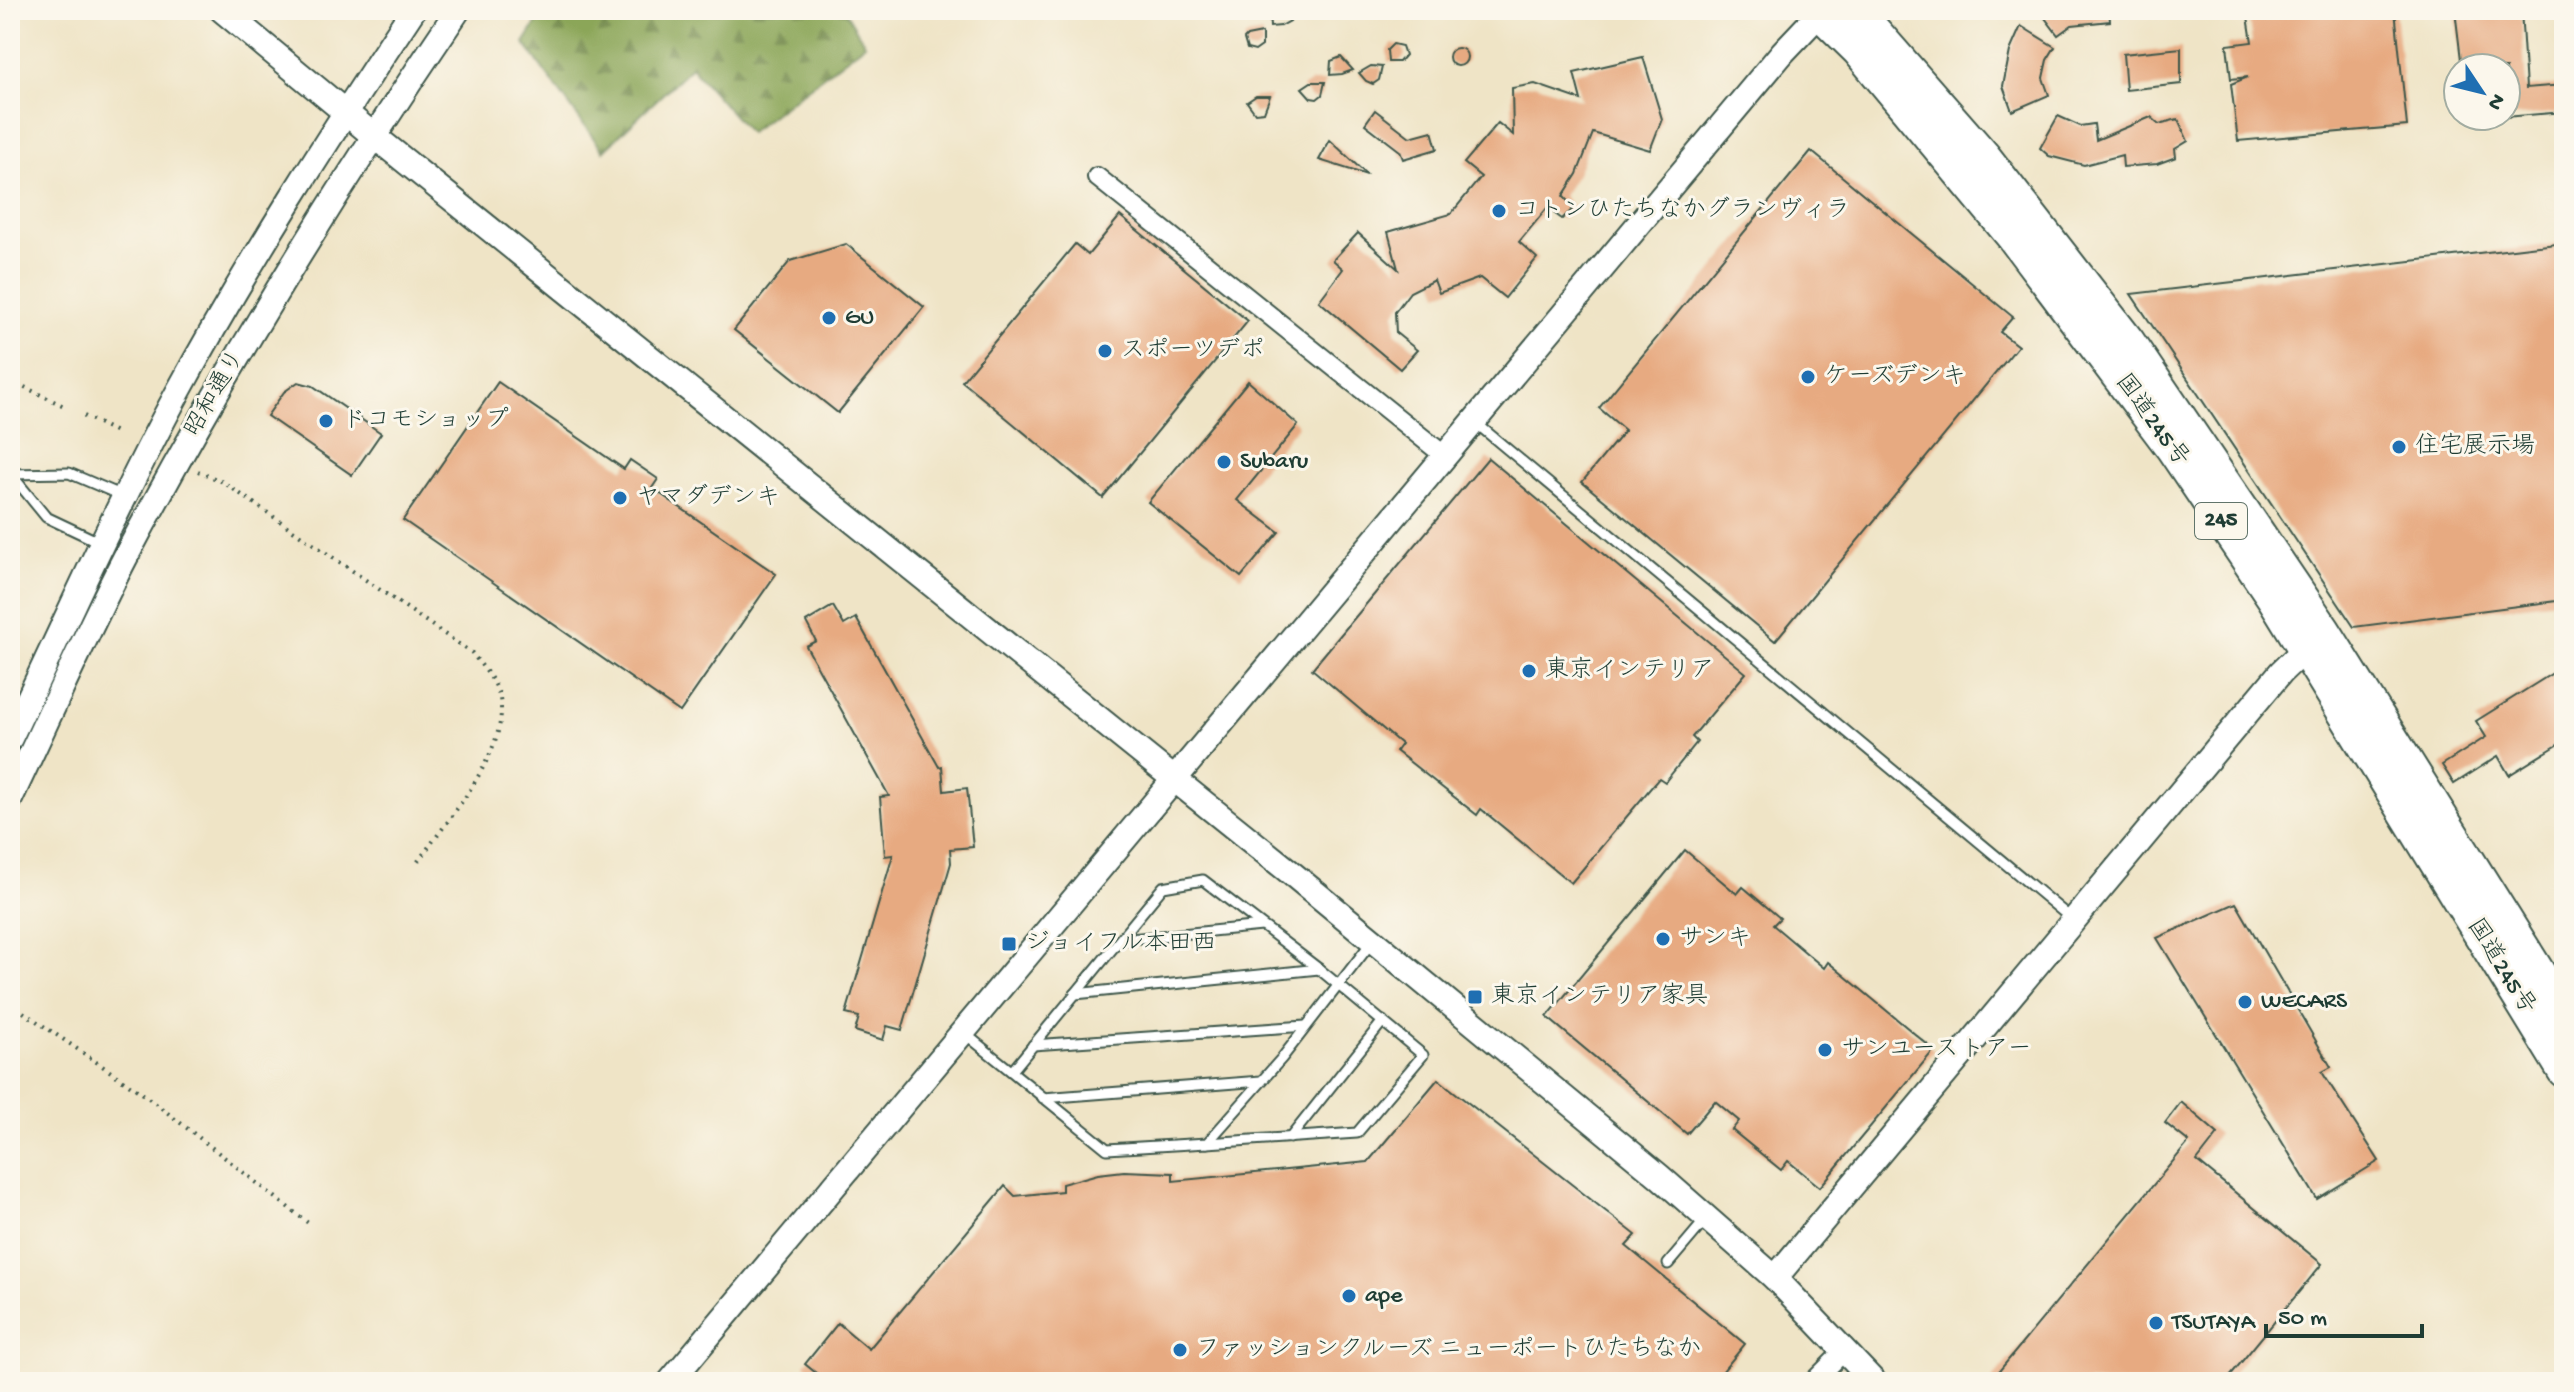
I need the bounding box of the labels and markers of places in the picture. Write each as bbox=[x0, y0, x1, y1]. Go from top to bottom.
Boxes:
place label: コトンひたちなかグランヴィラ bbox=[1515, 196, 1850, 226]
marker: コトンひたちなかグランヴィラ bbox=[1490, 202, 1508, 220]
place label: GU bbox=[845, 304, 874, 333]
marker: GU bbox=[820, 309, 838, 327]
place label: スポーツデポ bbox=[1121, 337, 1265, 366]
marker: スポーツデポ bbox=[1096, 342, 1114, 360]
place label: ケーズデンキ bbox=[1824, 363, 1966, 392]
marker: ケーズデンキ bbox=[1799, 368, 1817, 386]
place label: ドコモショップ bbox=[342, 406, 509, 436]
marker: ドコモショップ bbox=[317, 412, 335, 430]
place label: 住宅展示場 bbox=[2415, 432, 2535, 462]
marker: 住宅展示場 bbox=[2390, 438, 2408, 456]
place label: Subaru bbox=[1240, 448, 1308, 477]
marker: Subaru bbox=[1215, 453, 1233, 471]
place label: ヤマダデンキ bbox=[636, 483, 780, 513]
marker: ヤマダデンキ bbox=[611, 489, 629, 507]
place label: 東京インテリア bbox=[1545, 656, 1714, 686]
marker: 東京インテリア bbox=[1520, 662, 1538, 680]
place label: サンキ bbox=[1679, 925, 1751, 954]
place label: ジョイフル本田西 bbox=[1025, 929, 1216, 959]
marker: サンキ bbox=[1654, 930, 1672, 948]
marker: ジョイフル本田西 bbox=[1000, 935, 1018, 953]
place label: 東京インテリア家具 bbox=[1491, 982, 1708, 1012]
marker: 東京インテリア家具 bbox=[1466, 988, 1484, 1006]
place label: WECARS bbox=[2261, 988, 2348, 1017]
marker: WECARS bbox=[2236, 993, 2254, 1011]
place label: サンユーストアー bbox=[1841, 1036, 2032, 1065]
marker: サンユーストアー bbox=[1816, 1041, 1834, 1059]
place label: ape bbox=[1365, 1282, 1403, 1311]
marker: ape bbox=[1340, 1287, 1358, 1305]
place label: TSUTAYA bbox=[2170, 1309, 2257, 1338]
marker: TSUTAYA bbox=[2147, 1314, 2165, 1332]
place label: ファッションクルーズ ニューポートひたちなか bbox=[1196, 1336, 1701, 1365]
marker: ファッションクルーズ ニューポートひたちなか bbox=[1171, 1341, 1189, 1359]

